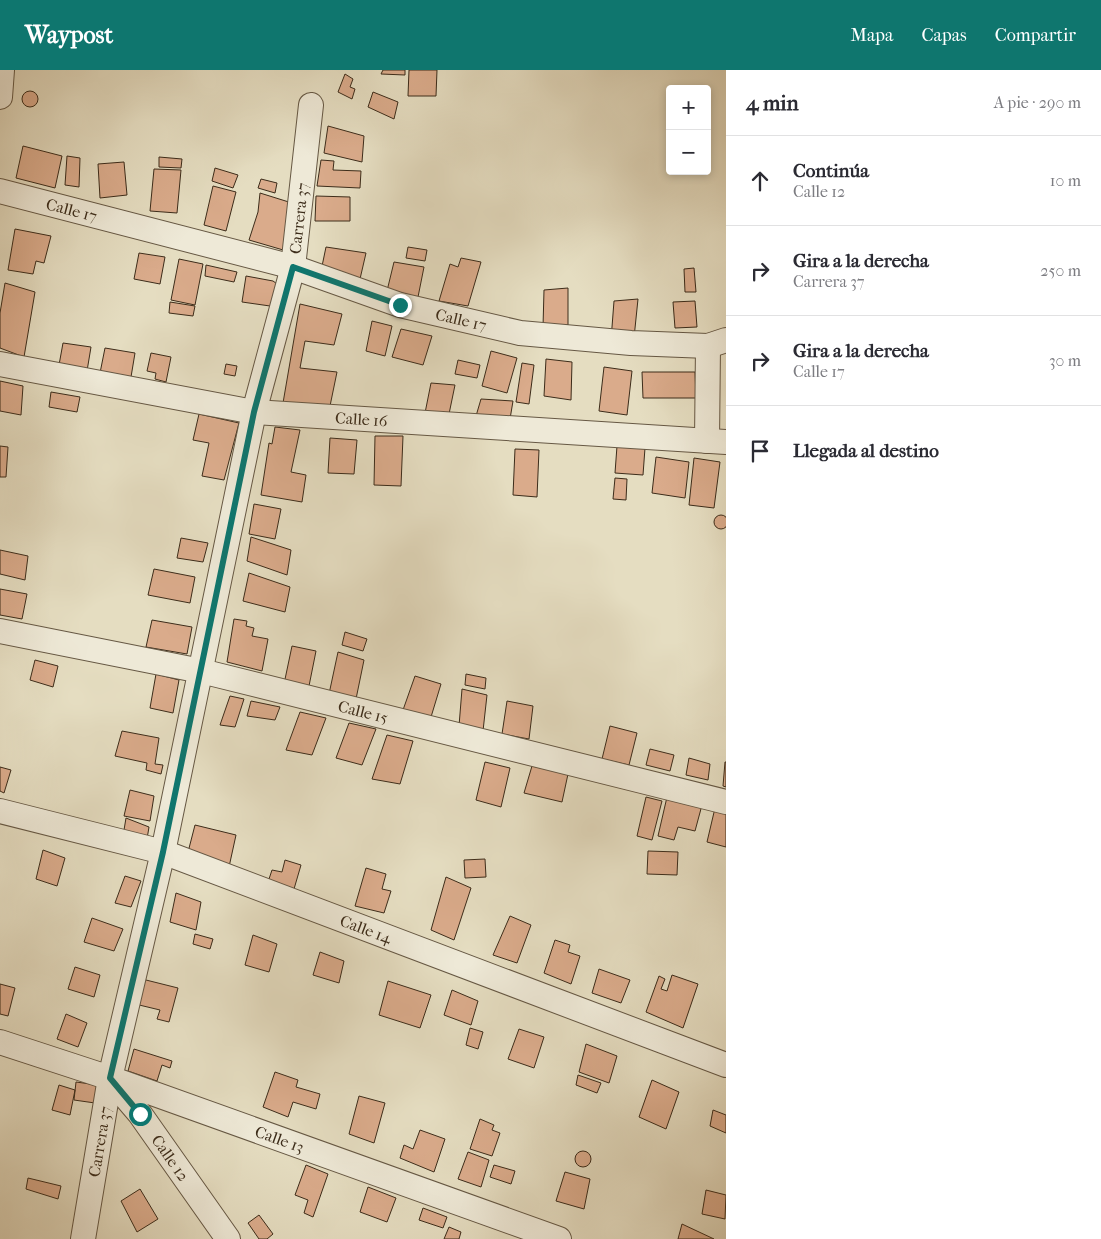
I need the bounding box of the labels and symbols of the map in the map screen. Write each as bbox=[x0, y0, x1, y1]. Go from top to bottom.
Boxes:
street label: Carrera 37 bbox=[286, 181, 312, 255]
street label: Calle 17 bbox=[44, 194, 99, 226]
route end bbox=[389, 294, 412, 317]
street label: Calle 17 bbox=[434, 305, 489, 335]
street label: Calle 16 bbox=[334, 408, 388, 430]
street label: Calle 15 bbox=[336, 697, 390, 727]
street label: Calle 14 bbox=[337, 911, 395, 948]
route start bbox=[129, 1103, 152, 1126]
street label: Carrera 37 bbox=[85, 1104, 115, 1178]
street label: Calle 13 bbox=[253, 1122, 307, 1157]
street label: Calle 12 bbox=[147, 1131, 193, 1185]

